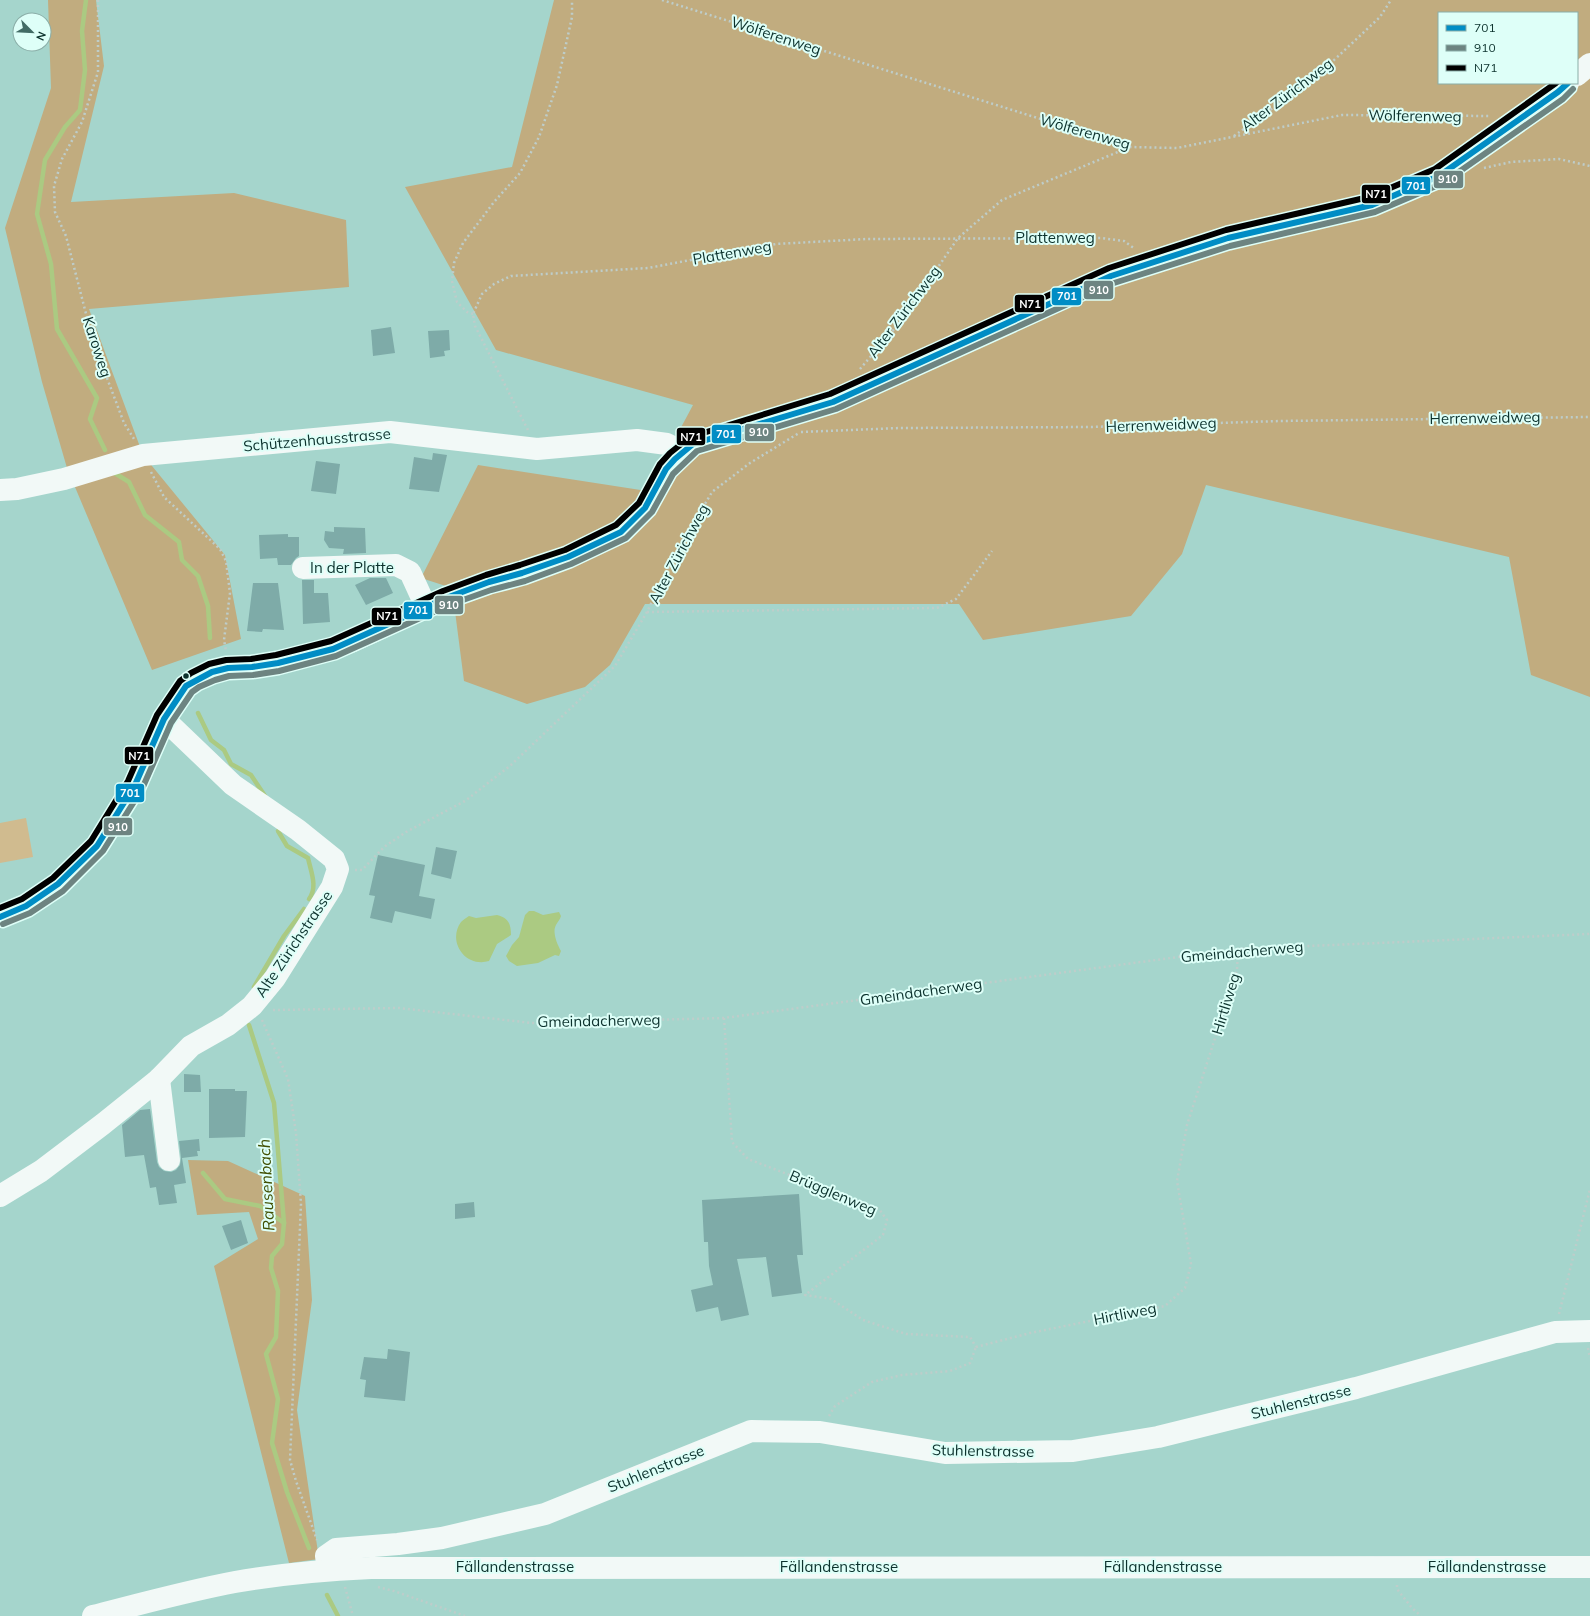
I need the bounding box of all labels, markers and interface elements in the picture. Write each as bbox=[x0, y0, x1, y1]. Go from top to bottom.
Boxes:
north arrow bbox=[12, 12, 52, 52]
street label: Wölferenweg bbox=[729, 12, 823, 59]
legend bbox=[1438, 12, 1578, 84]
text: 701 bbox=[1474, 20, 1496, 35]
text: N bbox=[33, 29, 49, 43]
text: 910 bbox=[1474, 40, 1496, 55]
street label: Alter Zürichweg bbox=[1237, 54, 1336, 135]
text: N71 bbox=[1474, 60, 1497, 75]
street label: Wölferenweg bbox=[1368, 105, 1462, 126]
street label: Wölferenweg bbox=[1038, 110, 1133, 154]
line badge: 910 bbox=[1433, 170, 1464, 189]
text: 910 bbox=[1438, 172, 1458, 186]
line badge: 701 bbox=[1401, 176, 1431, 195]
text: 701 bbox=[1406, 179, 1426, 193]
line badge: N71 bbox=[1361, 184, 1391, 204]
text: N71 bbox=[1365, 187, 1387, 201]
street label: Plattenweg bbox=[1015, 228, 1095, 247]
street label: Plattenweg bbox=[691, 236, 773, 269]
street label: Alter Zürichweg bbox=[863, 262, 944, 361]
line badge: 910 bbox=[1083, 280, 1114, 300]
text: 910 bbox=[1089, 283, 1109, 297]
line badge: 701 bbox=[1051, 287, 1082, 306]
text: 701 bbox=[1057, 289, 1077, 303]
line badge: N71 bbox=[1014, 294, 1045, 313]
text: N71 bbox=[1019, 297, 1041, 311]
street label: Karoweg bbox=[79, 314, 116, 379]
street label: Herrenweidweg bbox=[1429, 407, 1541, 428]
street label: Herrenweidweg bbox=[1105, 413, 1217, 436]
line badge: 910 bbox=[744, 423, 775, 442]
street label: Schützenhausstrasse bbox=[242, 424, 391, 455]
line badge: 701 bbox=[711, 424, 742, 444]
text: 910 bbox=[749, 425, 769, 439]
line badge: N71 bbox=[676, 427, 706, 446]
text: 701 bbox=[716, 427, 736, 441]
text: N71 bbox=[680, 430, 702, 444]
street label: Alter Zürichweg bbox=[644, 501, 713, 607]
street label: In der Platte bbox=[310, 558, 394, 577]
line badge: 910 bbox=[434, 595, 464, 615]
text: 910 bbox=[439, 598, 459, 612]
line badge: 701 bbox=[403, 601, 433, 620]
text: 701 bbox=[408, 603, 428, 617]
line badge: N71 bbox=[371, 607, 402, 626]
text: N71 bbox=[376, 609, 398, 623]
unlabelled marker bbox=[181, 671, 191, 681]
line badge: N71 bbox=[124, 746, 154, 765]
text: N71 bbox=[128, 749, 150, 763]
line badge: 701 bbox=[115, 783, 145, 803]
text: 701 bbox=[120, 786, 140, 800]
line badge: 910 bbox=[103, 817, 133, 836]
text: 910 bbox=[108, 820, 128, 834]
street label: Alte Zürichstrasse bbox=[251, 887, 336, 1001]
street label: Gmeindacherweg bbox=[1180, 937, 1304, 966]
street label: Hirtliweg bbox=[1207, 971, 1244, 1037]
street label: Gmeindacherweg bbox=[859, 974, 983, 1009]
street label: Gmeindacherweg bbox=[537, 1010, 661, 1031]
water label: Rausenbach bbox=[254, 1138, 278, 1232]
street label: Brügglenweg bbox=[787, 1166, 880, 1219]
street label: Hirtliweg bbox=[1092, 1298, 1158, 1329]
street label: Stuhlenstrasse bbox=[1249, 1380, 1353, 1423]
street label: Stuhlenstrasse bbox=[932, 1440, 1034, 1461]
street label: Stuhlenstrasse bbox=[605, 1441, 707, 1497]
street label: Fällandenstrasse bbox=[456, 1557, 574, 1576]
street label: Fällandenstrasse bbox=[780, 1557, 898, 1576]
street label: Fällandenstrasse bbox=[1104, 1557, 1222, 1576]
street label: Fällandenstrasse bbox=[1428, 1557, 1546, 1576]

